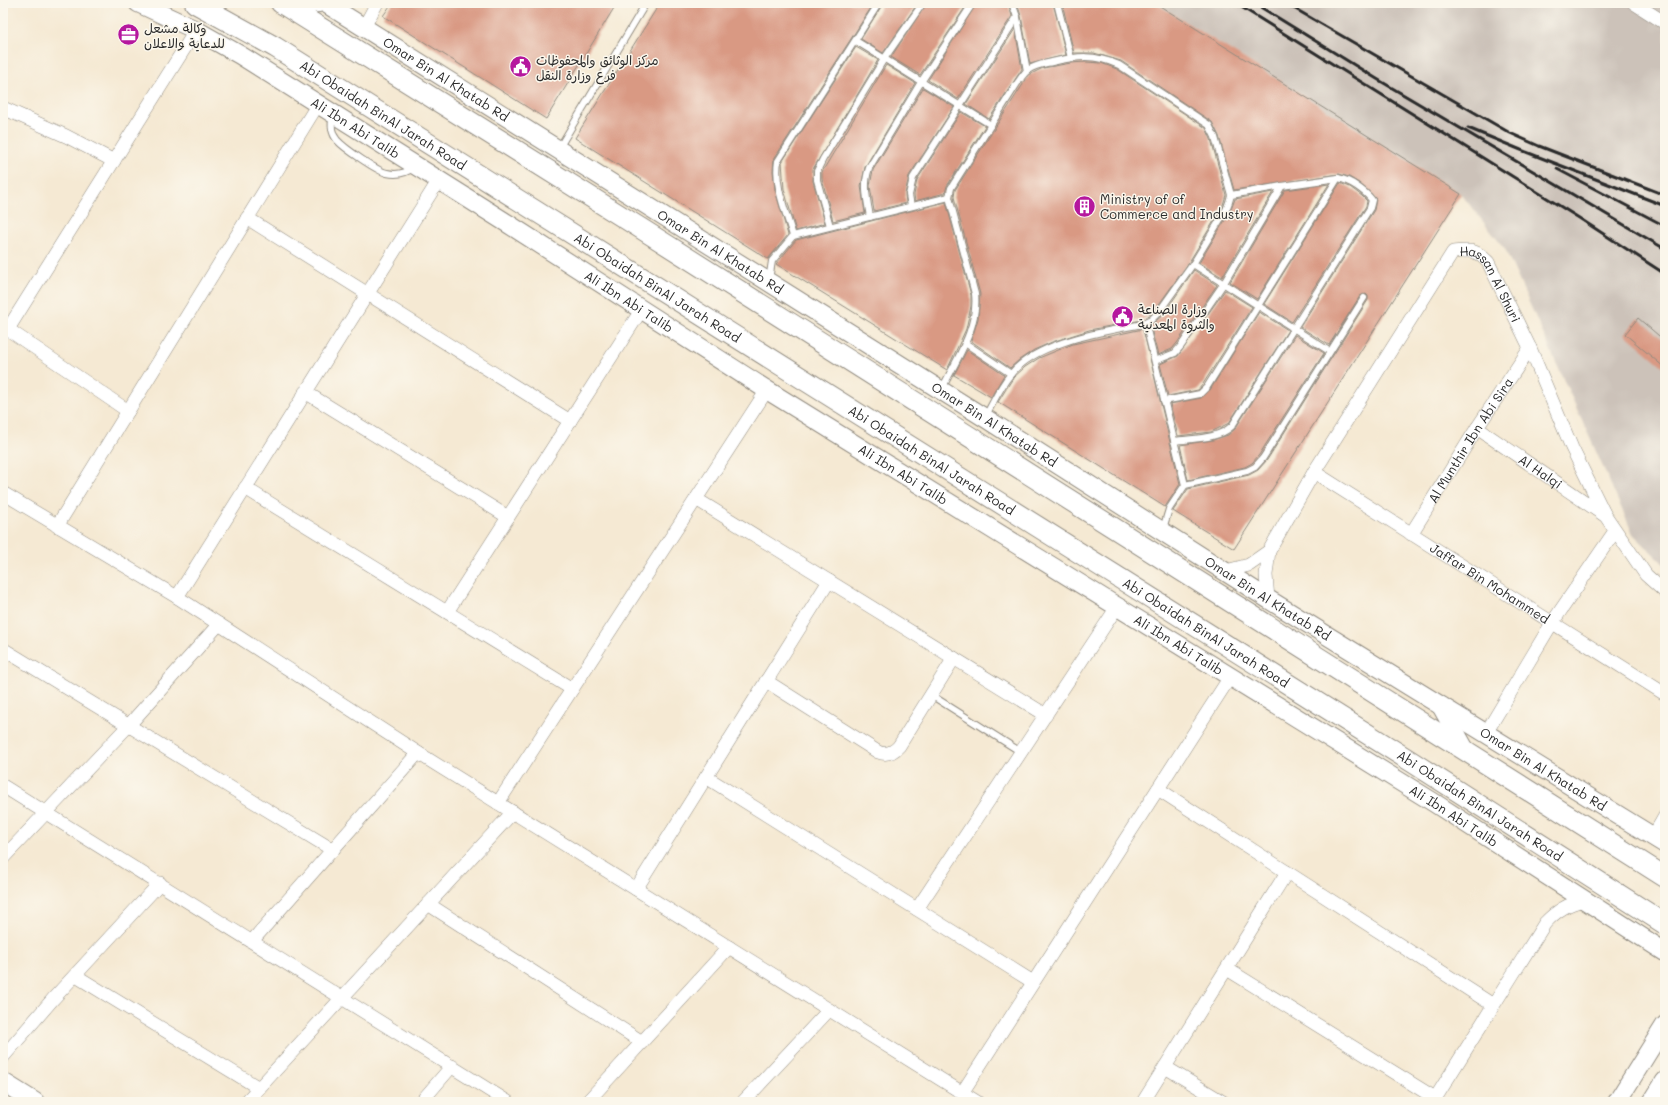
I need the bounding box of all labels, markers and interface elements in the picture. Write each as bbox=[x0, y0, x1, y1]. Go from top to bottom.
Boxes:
place label: وكالة مشعل للدعاية والاعلان bbox=[144, 19, 225, 52]
office icon: وكالة مشعل للدعاية والاعلان bbox=[116, 22, 142, 48]
street label: Omar Bin Al Khatab Rd bbox=[380, 33, 512, 125]
place label: مركز الوثائق والمحفوظات فرع وزارة النقل bbox=[536, 51, 659, 85]
public building icon: مركز الوثائق والمحفوظات فرع وزارة النقل bbox=[508, 54, 534, 80]
street label: Abi Obaidah BinAl Jarah Road bbox=[297, 56, 470, 173]
street label: Ali Ibn Abi Talib bbox=[308, 93, 403, 162]
place label: Ministry of of Commerce and Industry bbox=[1100, 190, 1254, 222]
building icon: Ministry of of Commerce and Industry bbox=[1072, 193, 1098, 219]
street label: Omar Bin Al Khatab Rd bbox=[654, 205, 787, 297]
street label: Abi Obaidah BinAl Jarah Road bbox=[571, 228, 744, 346]
street label: Hassan Al Shuri bbox=[1459, 242, 1525, 325]
street label: Ali Ibn Abi Talib bbox=[582, 266, 677, 336]
place label: وزارة الصناعة والثروة المعدنية bbox=[1138, 300, 1215, 334]
public building icon: وزارة الصناعة والثروة المعدنية bbox=[1109, 303, 1135, 329]
street label: Al Munthir Ibn Abi Sira bbox=[1424, 374, 1516, 506]
street label: Omar Bin Al Khatab Rd bbox=[929, 378, 1061, 470]
street label: Abi Obaidah BinAl Jarah Road bbox=[845, 401, 1018, 518]
street label: Ali Ibn Abi Talib bbox=[855, 440, 951, 508]
street label: Al Halqi bbox=[1516, 450, 1566, 492]
street label: Jaffar Bin Mohammed bbox=[1427, 539, 1553, 627]
street label: Omar Bin Al Khatab Rd bbox=[1202, 552, 1334, 644]
street label: Abi Obaidah BinAl Jarah Road bbox=[1120, 573, 1293, 691]
street label: Ali Ibn Abi Talib bbox=[1131, 610, 1227, 678]
street label: Omar Bin Al Khatab Rd bbox=[1477, 723, 1610, 814]
street label: Abi Obaidah BinAl Jarah Road bbox=[1394, 746, 1566, 864]
street label: Ali Ibn Abi Talib bbox=[1406, 781, 1502, 850]

